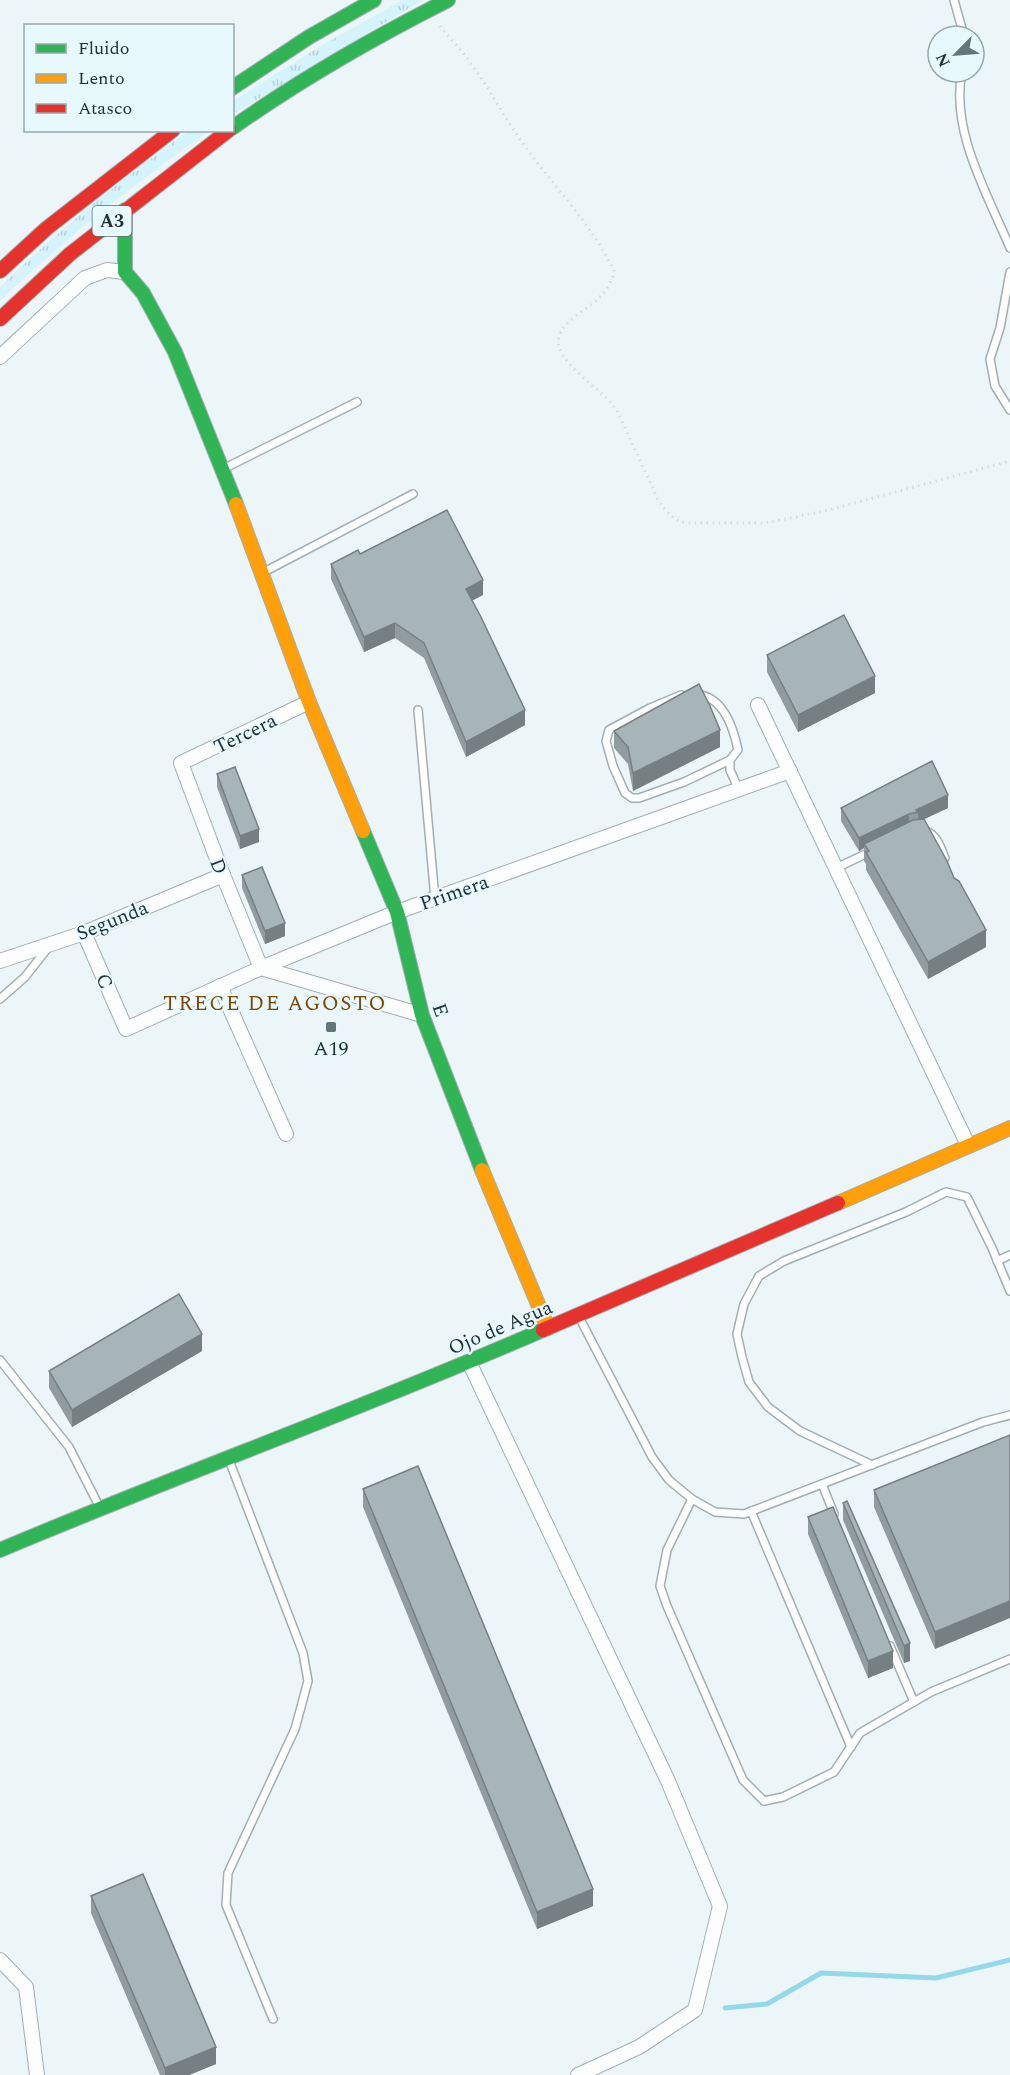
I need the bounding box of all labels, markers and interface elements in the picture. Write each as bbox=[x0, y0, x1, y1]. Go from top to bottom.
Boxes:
legend bbox=[24, 24, 234, 132]
north arrow bbox=[926, 24, 986, 84]
text: Fluido bbox=[78, 35, 130, 62]
text: N bbox=[930, 49, 957, 71]
text: Lento bbox=[78, 65, 125, 92]
text: Atasco bbox=[78, 95, 132, 122]
road number: A3 bbox=[92, 206, 132, 236]
street label: Tercera bbox=[209, 706, 282, 762]
street label: D bbox=[201, 854, 235, 879]
street label: Primera bbox=[416, 867, 493, 919]
street label: Segunda bbox=[72, 893, 153, 949]
street label: C bbox=[87, 969, 121, 994]
district label: TRECE DE AGOSTO bbox=[163, 988, 387, 1020]
street label: E bbox=[424, 999, 456, 1021]
marker: A19 bbox=[324, 1020, 338, 1034]
place label: A19 bbox=[314, 1034, 349, 1064]
street label: Ojo de Agua bbox=[444, 1292, 557, 1363]

